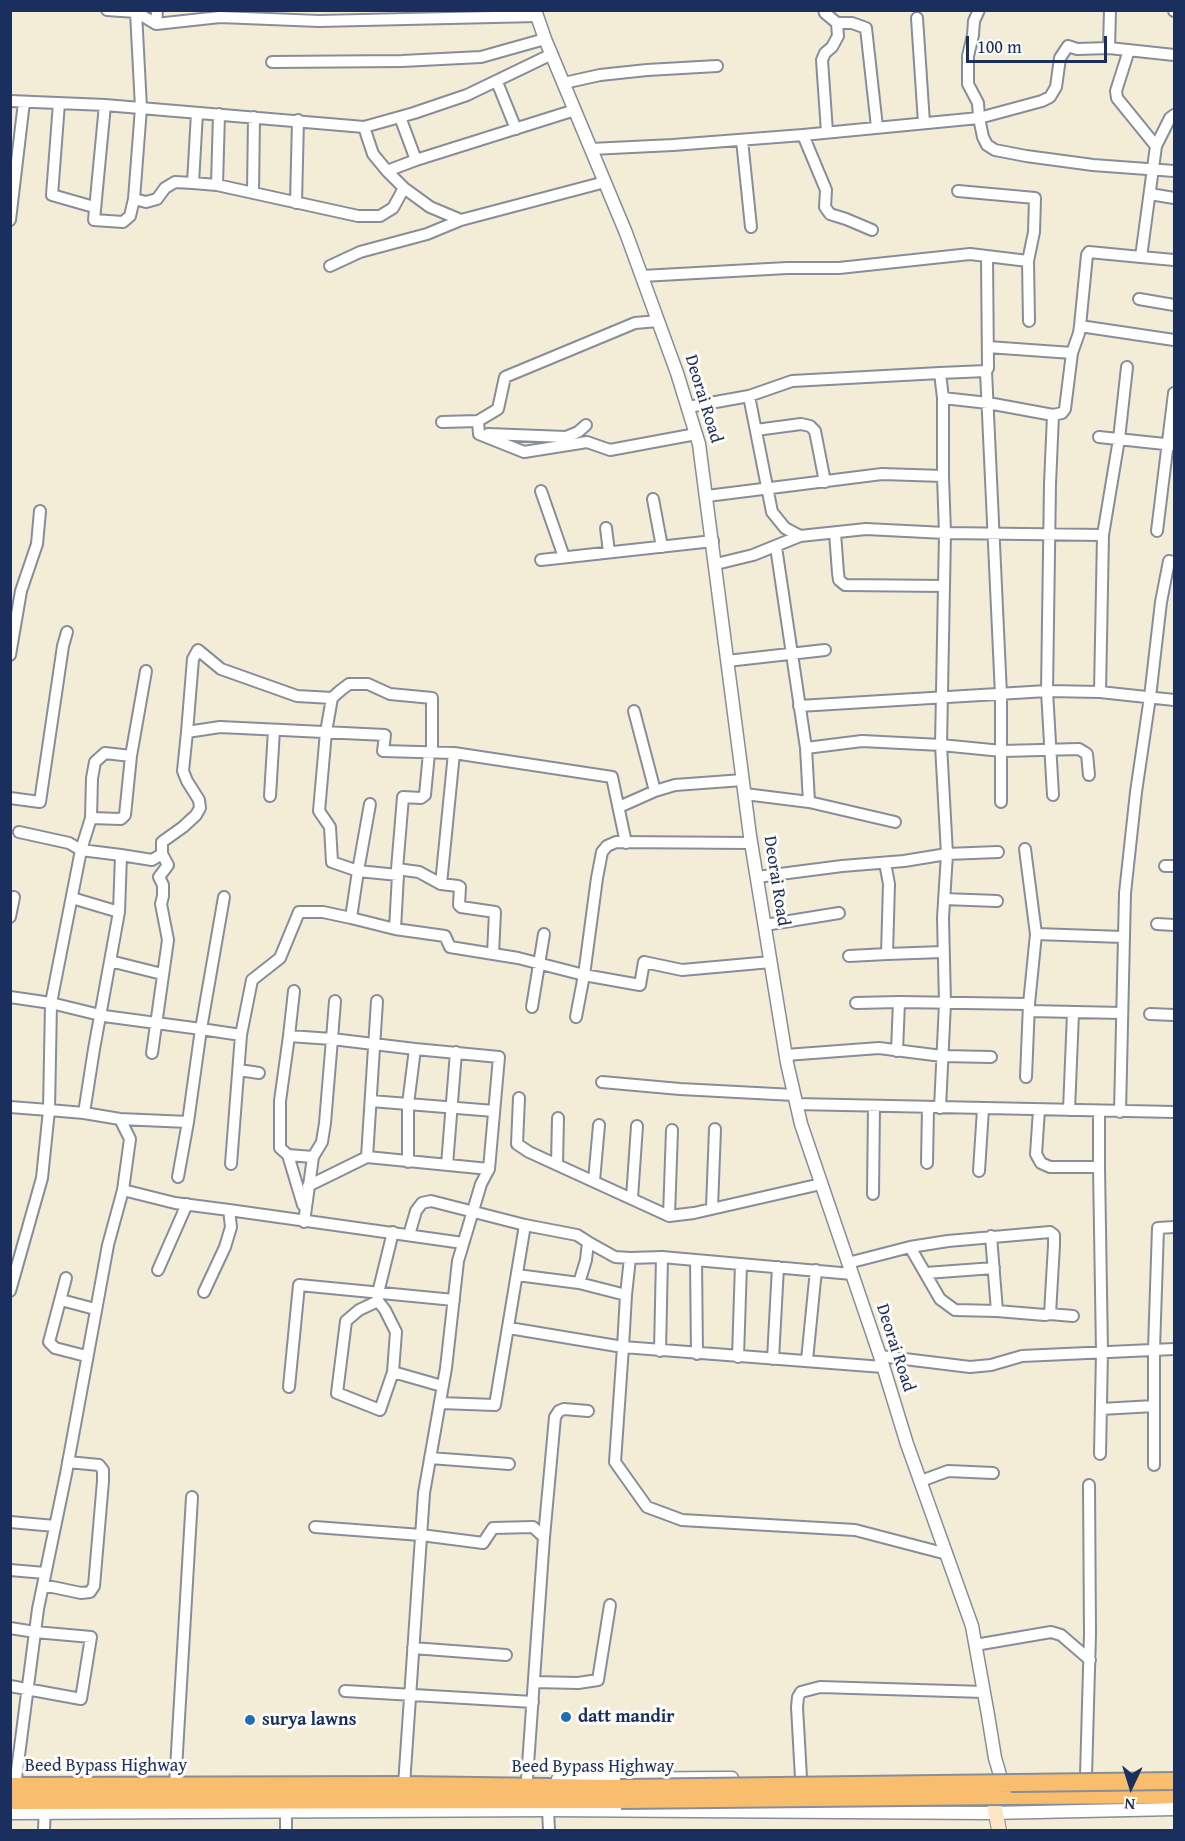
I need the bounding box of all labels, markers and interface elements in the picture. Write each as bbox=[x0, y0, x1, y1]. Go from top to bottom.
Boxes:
scale bar bbox=[969, 24, 1110, 62]
text: 100 m bbox=[977, 33, 1022, 60]
street label: Deorai Road bbox=[679, 352, 727, 446]
street label: Deorai Road bbox=[758, 834, 794, 928]
street label: Deorai Road bbox=[871, 1301, 919, 1395]
place label: datt mandir bbox=[578, 1706, 675, 1728]
place label: surya lawns bbox=[262, 1709, 356, 1731]
marker: datt mandir bbox=[559, 1710, 573, 1724]
marker: surya lawns bbox=[243, 1713, 257, 1727]
street label: Beed Bypass Highway bbox=[25, 1755, 187, 1777]
street label: Beed Bypass Highway bbox=[512, 1756, 674, 1778]
north arrow bbox=[1101, 1757, 1161, 1817]
text: N bbox=[1124, 1793, 1136, 1817]

